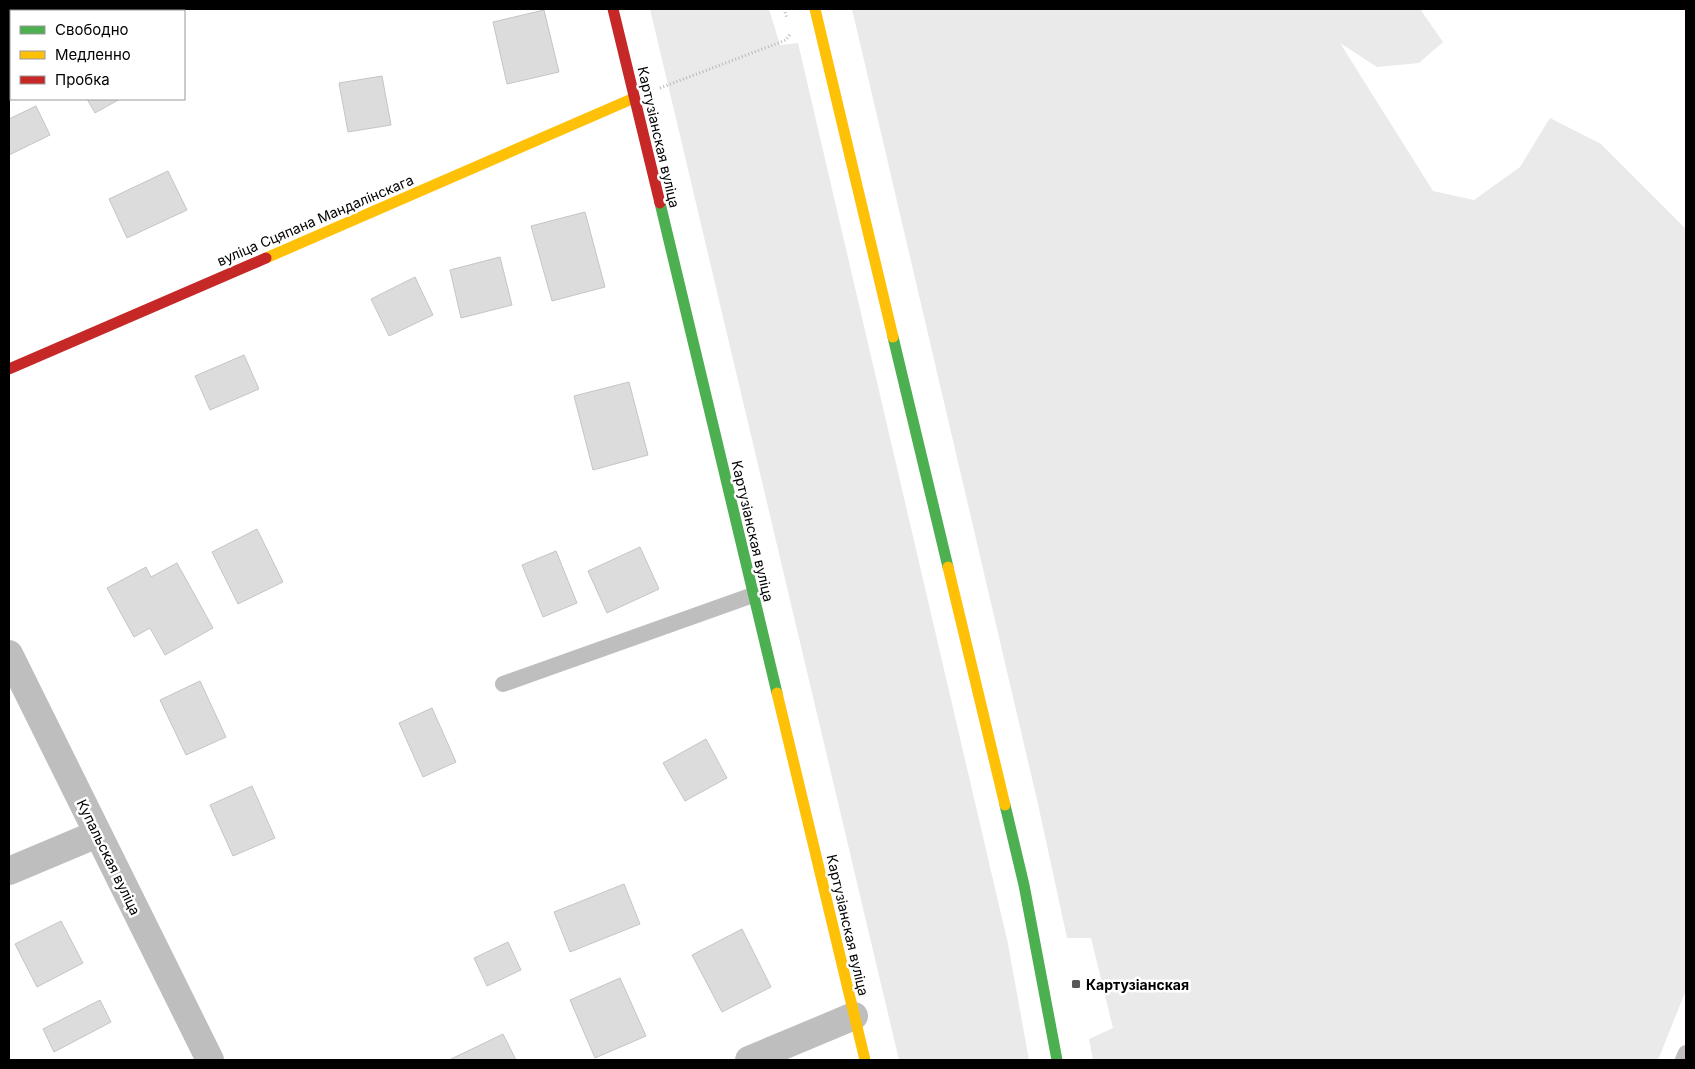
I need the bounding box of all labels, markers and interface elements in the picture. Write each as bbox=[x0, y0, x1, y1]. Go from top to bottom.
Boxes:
legend bbox=[10, 10, 185, 100]
text: Свободно bbox=[55, 20, 129, 39]
text: Медленно bbox=[55, 45, 131, 64]
street label: Картузіанская вуліца bbox=[634, 65, 684, 209]
text: Пробка bbox=[55, 70, 110, 89]
street label: вуліца Сцяпана Мандалінскага bbox=[214, 171, 416, 269]
street label: Картузіанская вуліца bbox=[728, 459, 778, 603]
street label: Купальская вуліца bbox=[74, 796, 144, 918]
street label: Картузіанская вуліца bbox=[823, 853, 873, 997]
place label: Картузіанская bbox=[1086, 976, 1189, 993]
marker: Картузіанская bbox=[1070, 978, 1082, 990]

